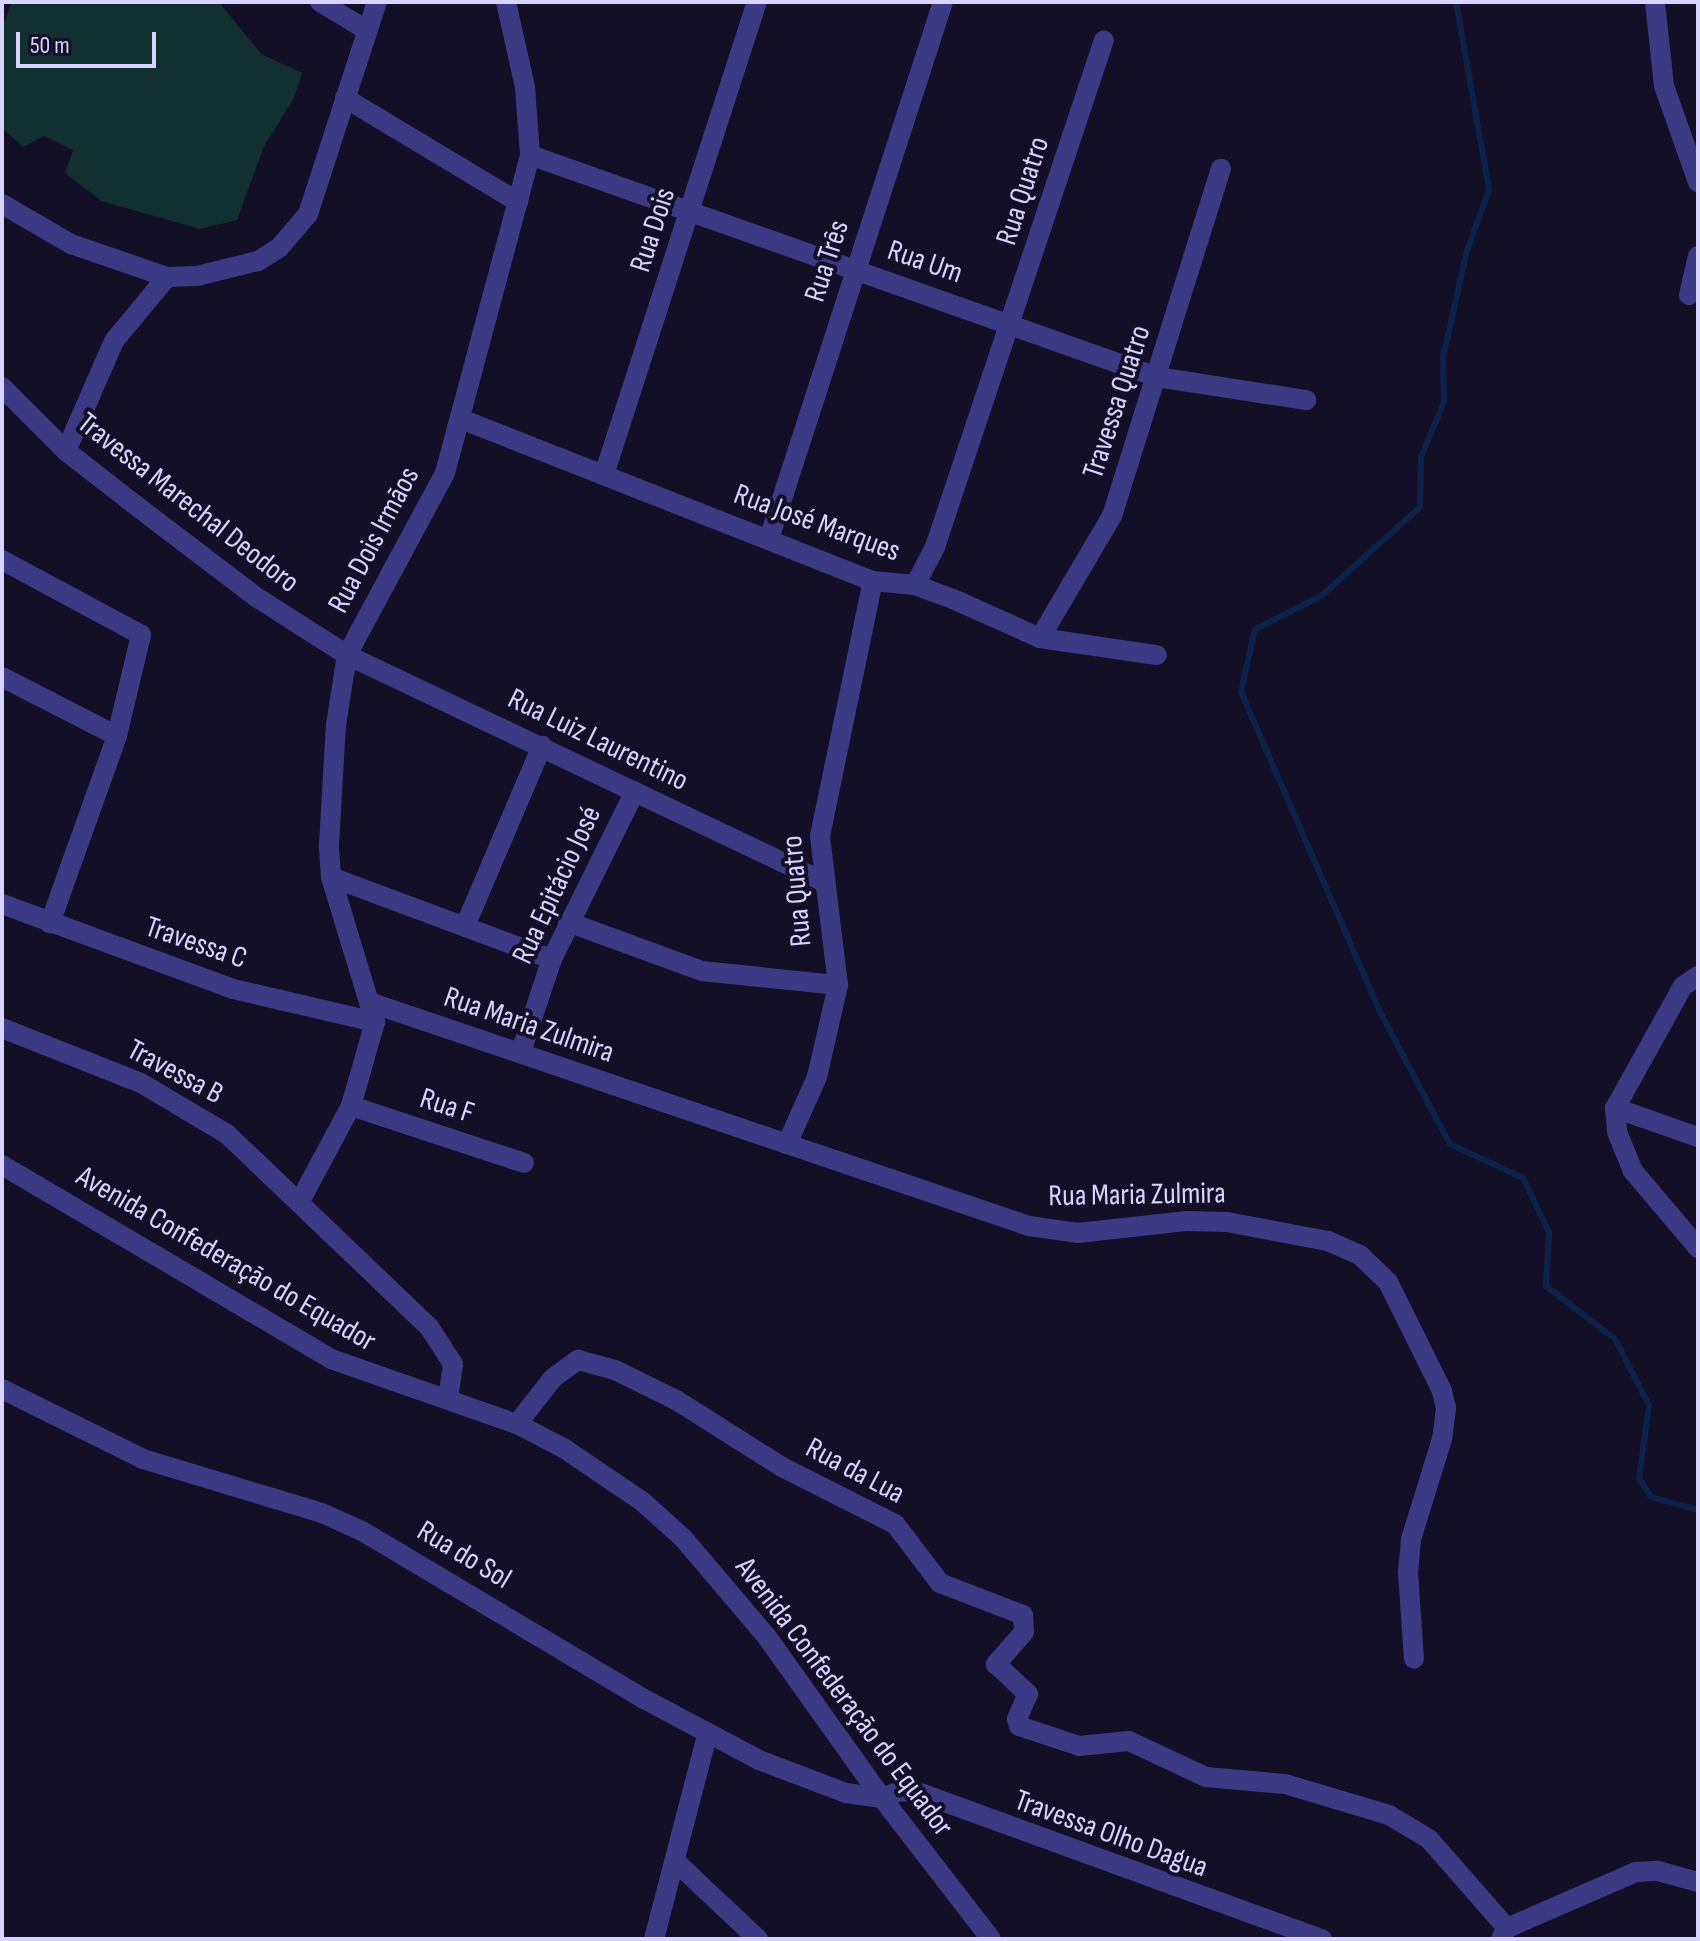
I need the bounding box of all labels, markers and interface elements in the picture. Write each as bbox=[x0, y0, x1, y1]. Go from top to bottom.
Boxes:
scale bar bbox=[20, 16, 160, 66]
text: 50 m bbox=[30, 31, 70, 60]
street label: Rua Quatro bbox=[989, 132, 1057, 250]
street label: Rua Dois bbox=[623, 183, 683, 277]
street label: Rua Três bbox=[797, 216, 857, 306]
street label: Rua Um bbox=[883, 232, 967, 292]
street label: Travessa Quatro bbox=[1075, 321, 1159, 483]
street label: Travessa Marechal Deodoro bbox=[70, 405, 306, 601]
street label: Rua Dois Irmãos bbox=[321, 461, 427, 619]
street label: Rua José Marques bbox=[729, 476, 905, 570]
street label: Rua Luiz Laurentino bbox=[502, 681, 694, 799]
street label: Rua Epitácio José bbox=[505, 800, 609, 970]
street label: Rua Quatro bbox=[774, 834, 820, 948]
street label: Travessa C bbox=[141, 909, 251, 977]
street label: Rua Maria Zulmira bbox=[439, 979, 619, 1071]
street label: Travessa B bbox=[121, 1032, 229, 1112]
street label: Rua F bbox=[416, 1080, 478, 1132]
street label: Avenida Confederação do Equador bbox=[70, 1159, 382, 1359]
street label: Rua Maria Zulmira bbox=[1048, 1175, 1226, 1215]
street label: Rua da Lua bbox=[799, 1430, 911, 1512]
street label: Rua do Sol bbox=[410, 1513, 518, 1597]
street label: Avenida Confederação do Equador bbox=[727, 1551, 961, 1843]
street label: Travessa Olho Dagua bbox=[1010, 1782, 1212, 1886]

